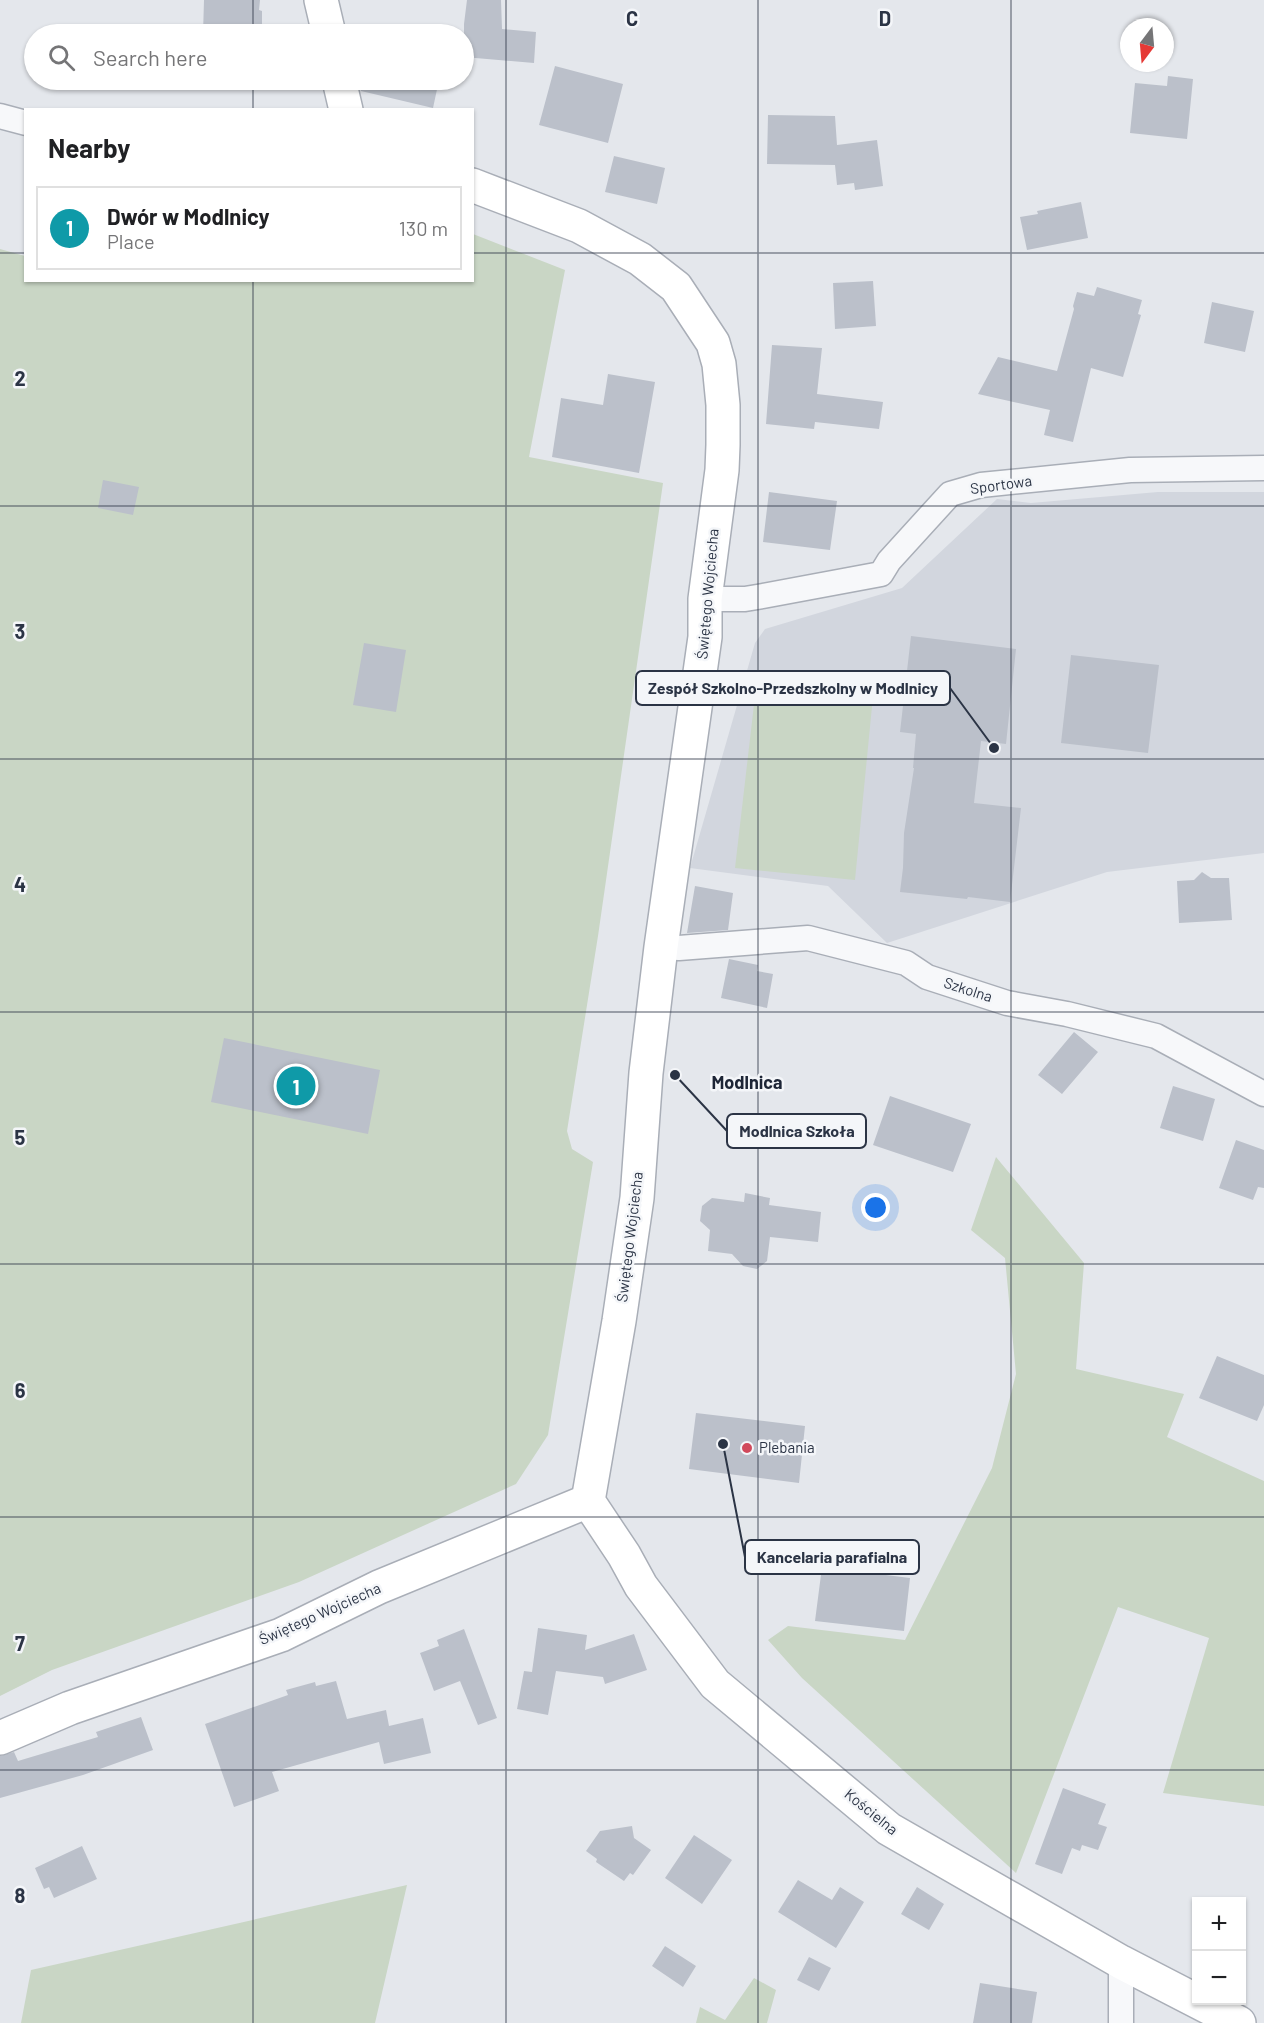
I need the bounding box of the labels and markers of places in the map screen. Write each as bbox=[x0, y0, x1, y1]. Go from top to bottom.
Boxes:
callout: Zespół Szkolno-Przedszkolny w Modlnicy bbox=[636, 671, 950, 705]
pin: 1 bbox=[276, 1064, 316, 1108]
callout: Modlnica Szkoła bbox=[727, 1114, 866, 1148]
place label: Plebania bbox=[759, 1438, 815, 1456]
marker: Plebania bbox=[740, 1441, 754, 1455]
callout: Kancelaria parafialna bbox=[745, 1540, 919, 1574]

